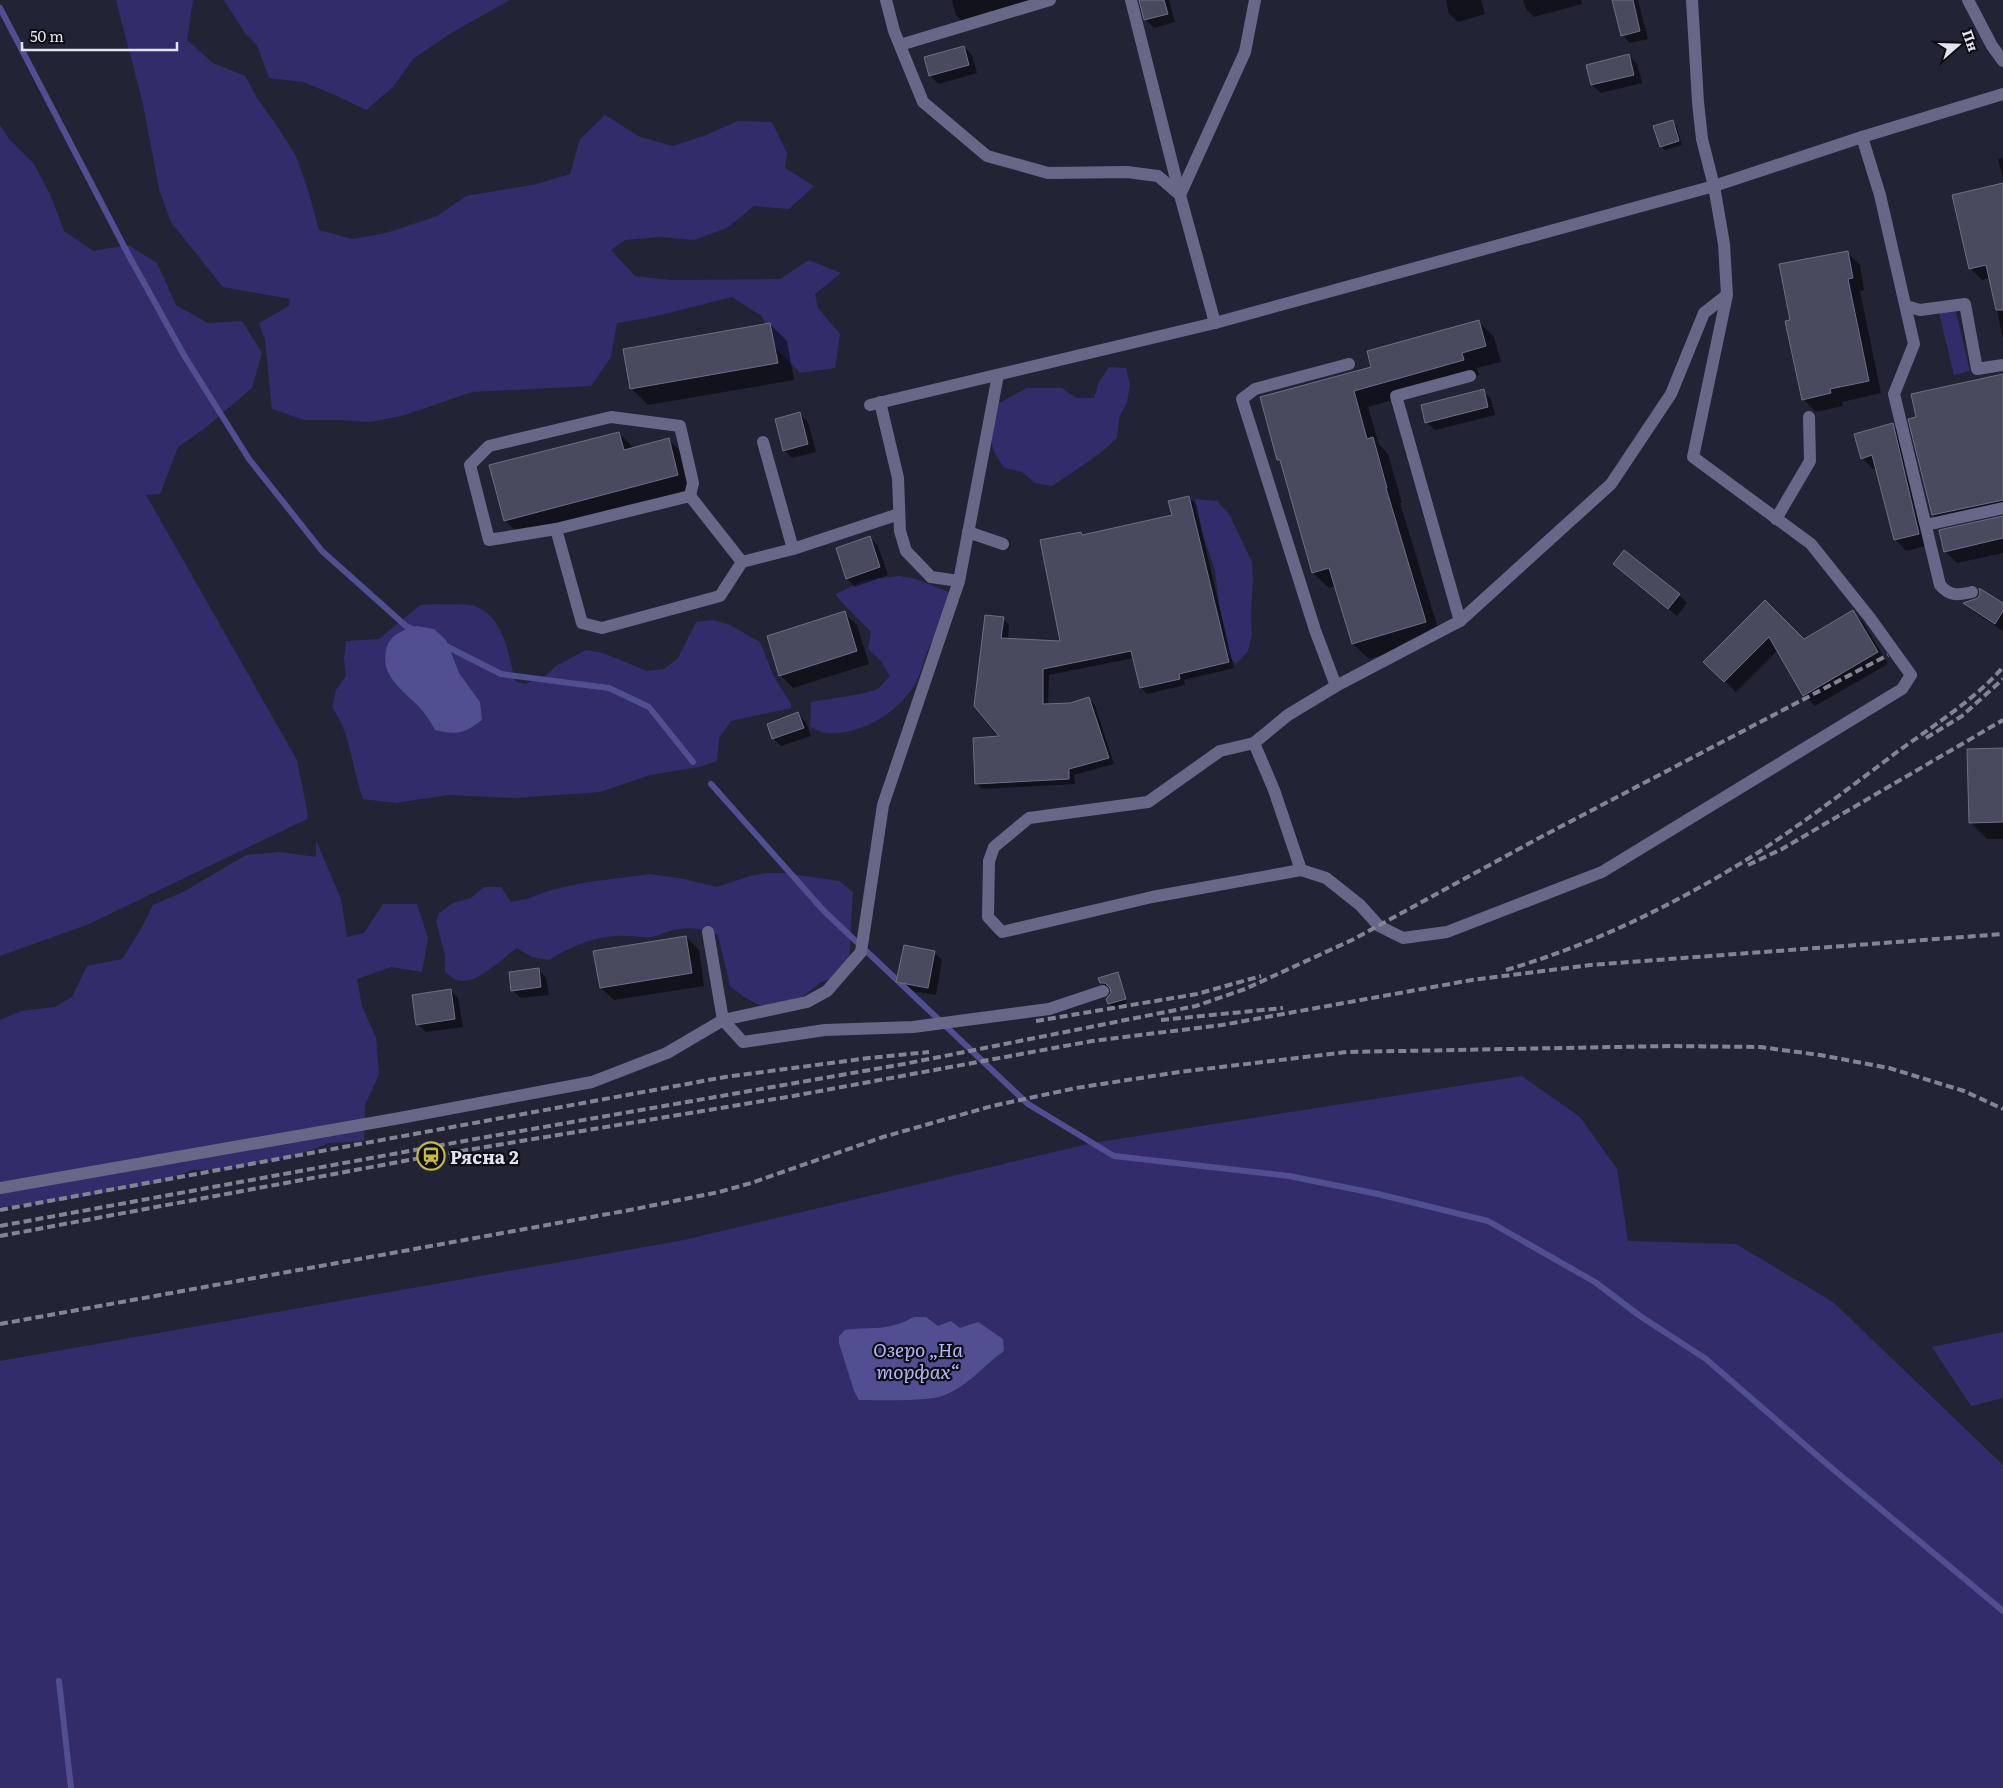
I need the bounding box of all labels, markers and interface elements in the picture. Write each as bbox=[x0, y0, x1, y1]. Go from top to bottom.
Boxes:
scale bar bbox=[22, 20, 178, 52]
north arrow bbox=[1933, 20, 1983, 70]
text: 50 m bbox=[30, 24, 64, 47]
text: Пн bbox=[1958, 27, 1984, 54]
station icon: Рясна 2 bbox=[416, 1141, 446, 1171]
place label: Рясна 2 bbox=[450, 1143, 519, 1170]
water label: Озеро „На торфах“ bbox=[873, 1335, 963, 1385]

